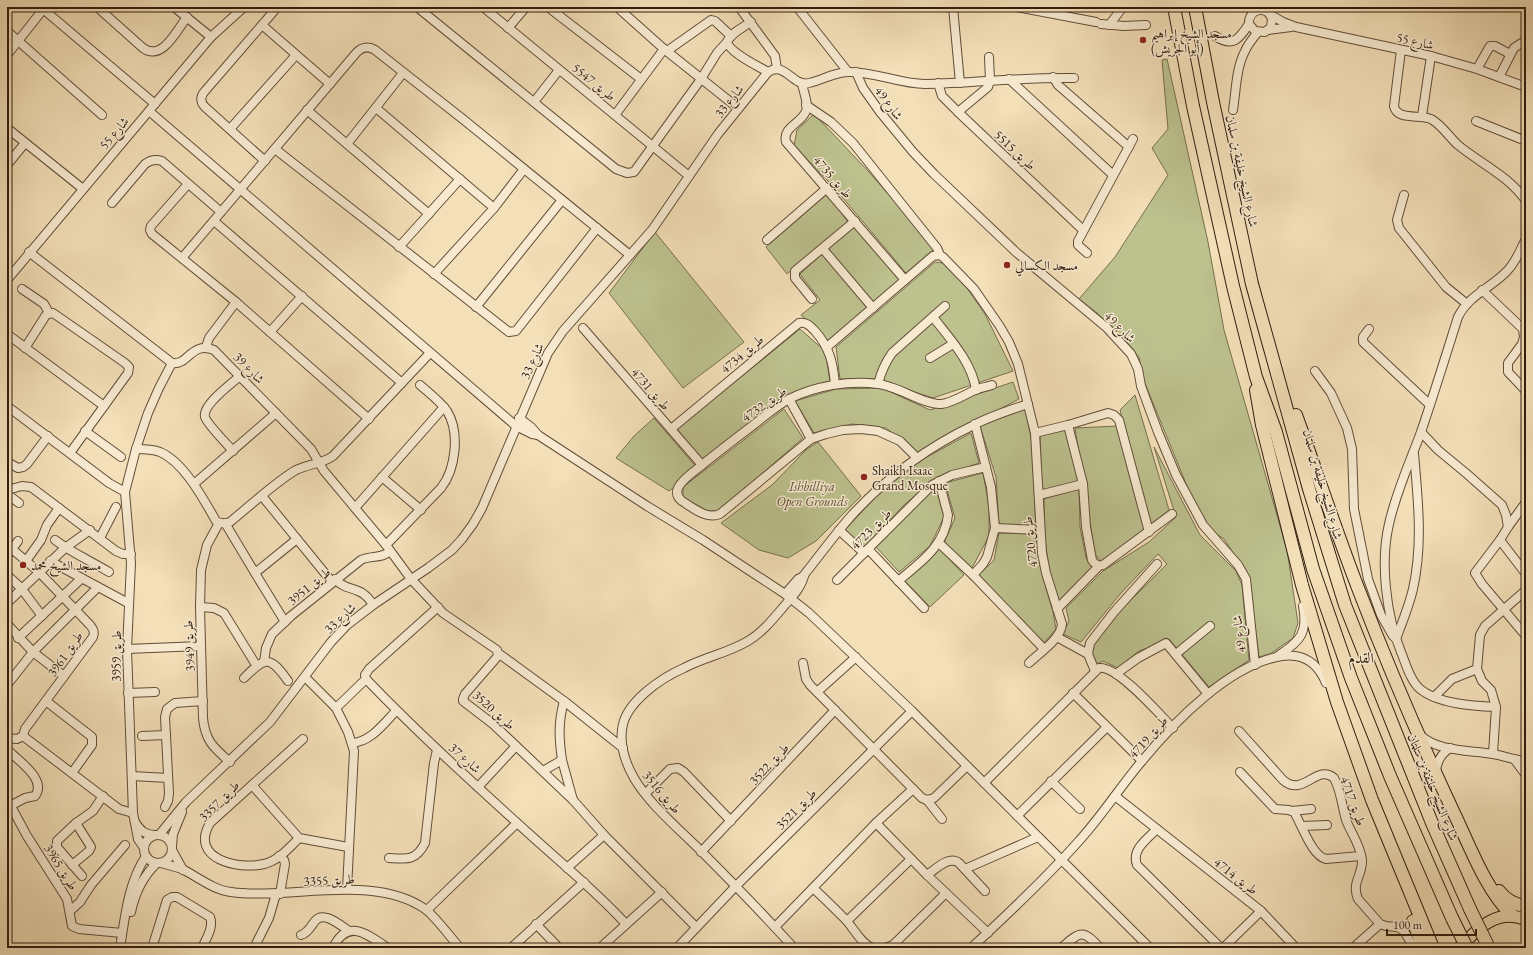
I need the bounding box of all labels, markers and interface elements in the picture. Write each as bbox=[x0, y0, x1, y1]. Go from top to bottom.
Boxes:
place label: مسجد الشيخ إبراهيم (أبو الجريش) bbox=[1151, 25, 1232, 58]
street label: شارع 55 bbox=[1394, 28, 1435, 56]
marker: مسجد الشيخ إبراهيم (أبو الجريش) bbox=[1138, 35, 1148, 45]
street label: طريق 5547 bbox=[569, 59, 619, 105]
street label: شارع 33 bbox=[711, 81, 750, 123]
street label: شارع 49 bbox=[869, 83, 907, 125]
street label: شارع 55 bbox=[95, 113, 135, 155]
street label: شارع الشيخ خليفة بن سلمان bbox=[1219, 113, 1262, 229]
street label: طريق 5515 bbox=[990, 126, 1040, 174]
street label: طريق 4735 bbox=[810, 152, 856, 202]
place label: مسجد الكسالي bbox=[1015, 257, 1078, 277]
marker: مسجد الكسالي bbox=[1002, 260, 1012, 270]
street label: شارع 49 bbox=[1099, 308, 1139, 348]
street label: طريق 4734 bbox=[717, 331, 767, 377]
street label: شارع 33 bbox=[516, 340, 550, 383]
street label: شارع 39 bbox=[228, 349, 268, 390]
street label: طريق 4731 bbox=[628, 364, 674, 414]
street label: طريق 4732 bbox=[738, 382, 790, 426]
street label: شارع الشيخ خليفة بن سلمان bbox=[1296, 427, 1347, 542]
place label: Shaikh Isaac Grand Mosque bbox=[872, 462, 948, 494]
marker: Shaikh Isaac Grand Mosque bbox=[859, 472, 869, 482]
park label: Ishbilliya Open Grounds bbox=[777, 478, 848, 510]
street label: طريق 4723 bbox=[847, 505, 895, 553]
street label: طريق 4720 bbox=[1019, 516, 1041, 568]
place label: مسجد الشيخ محمد bbox=[31, 557, 101, 577]
marker: مسجد الشيخ محمد bbox=[18, 560, 28, 570]
street label: طريق 3951 bbox=[284, 563, 334, 609]
street label: شارع 33 bbox=[320, 599, 362, 639]
street label: شارع 49 bbox=[1228, 614, 1253, 654]
street label: طريق 3949 bbox=[180, 620, 198, 672]
street label: طريق 3961 bbox=[43, 628, 87, 680]
street label: طريق 3959 bbox=[108, 630, 125, 682]
district label: القدم bbox=[1348, 648, 1374, 671]
street label: طريق 3520 bbox=[469, 687, 519, 733]
street label: طريق 4719 bbox=[1125, 712, 1171, 762]
street label: شارع الشيخ خليفة بن سلمان bbox=[1401, 731, 1462, 844]
street label: شارع 37 bbox=[443, 739, 485, 779]
street label: طريق 3522 bbox=[745, 739, 793, 789]
street label: طريق 3516 bbox=[639, 767, 685, 817]
street label: طريق 4717 bbox=[1336, 774, 1370, 828]
street label: طريق 3357 bbox=[195, 777, 243, 825]
street label: طريق 3521 bbox=[772, 785, 820, 833]
street label: طريق 3965 bbox=[40, 841, 82, 893]
street label: طريق 4714 bbox=[1211, 853, 1261, 899]
street label: طريق 3355 bbox=[303, 871, 355, 889]
scale bar bbox=[1387, 911, 1476, 937]
text: 100 m bbox=[1393, 917, 1423, 933]

